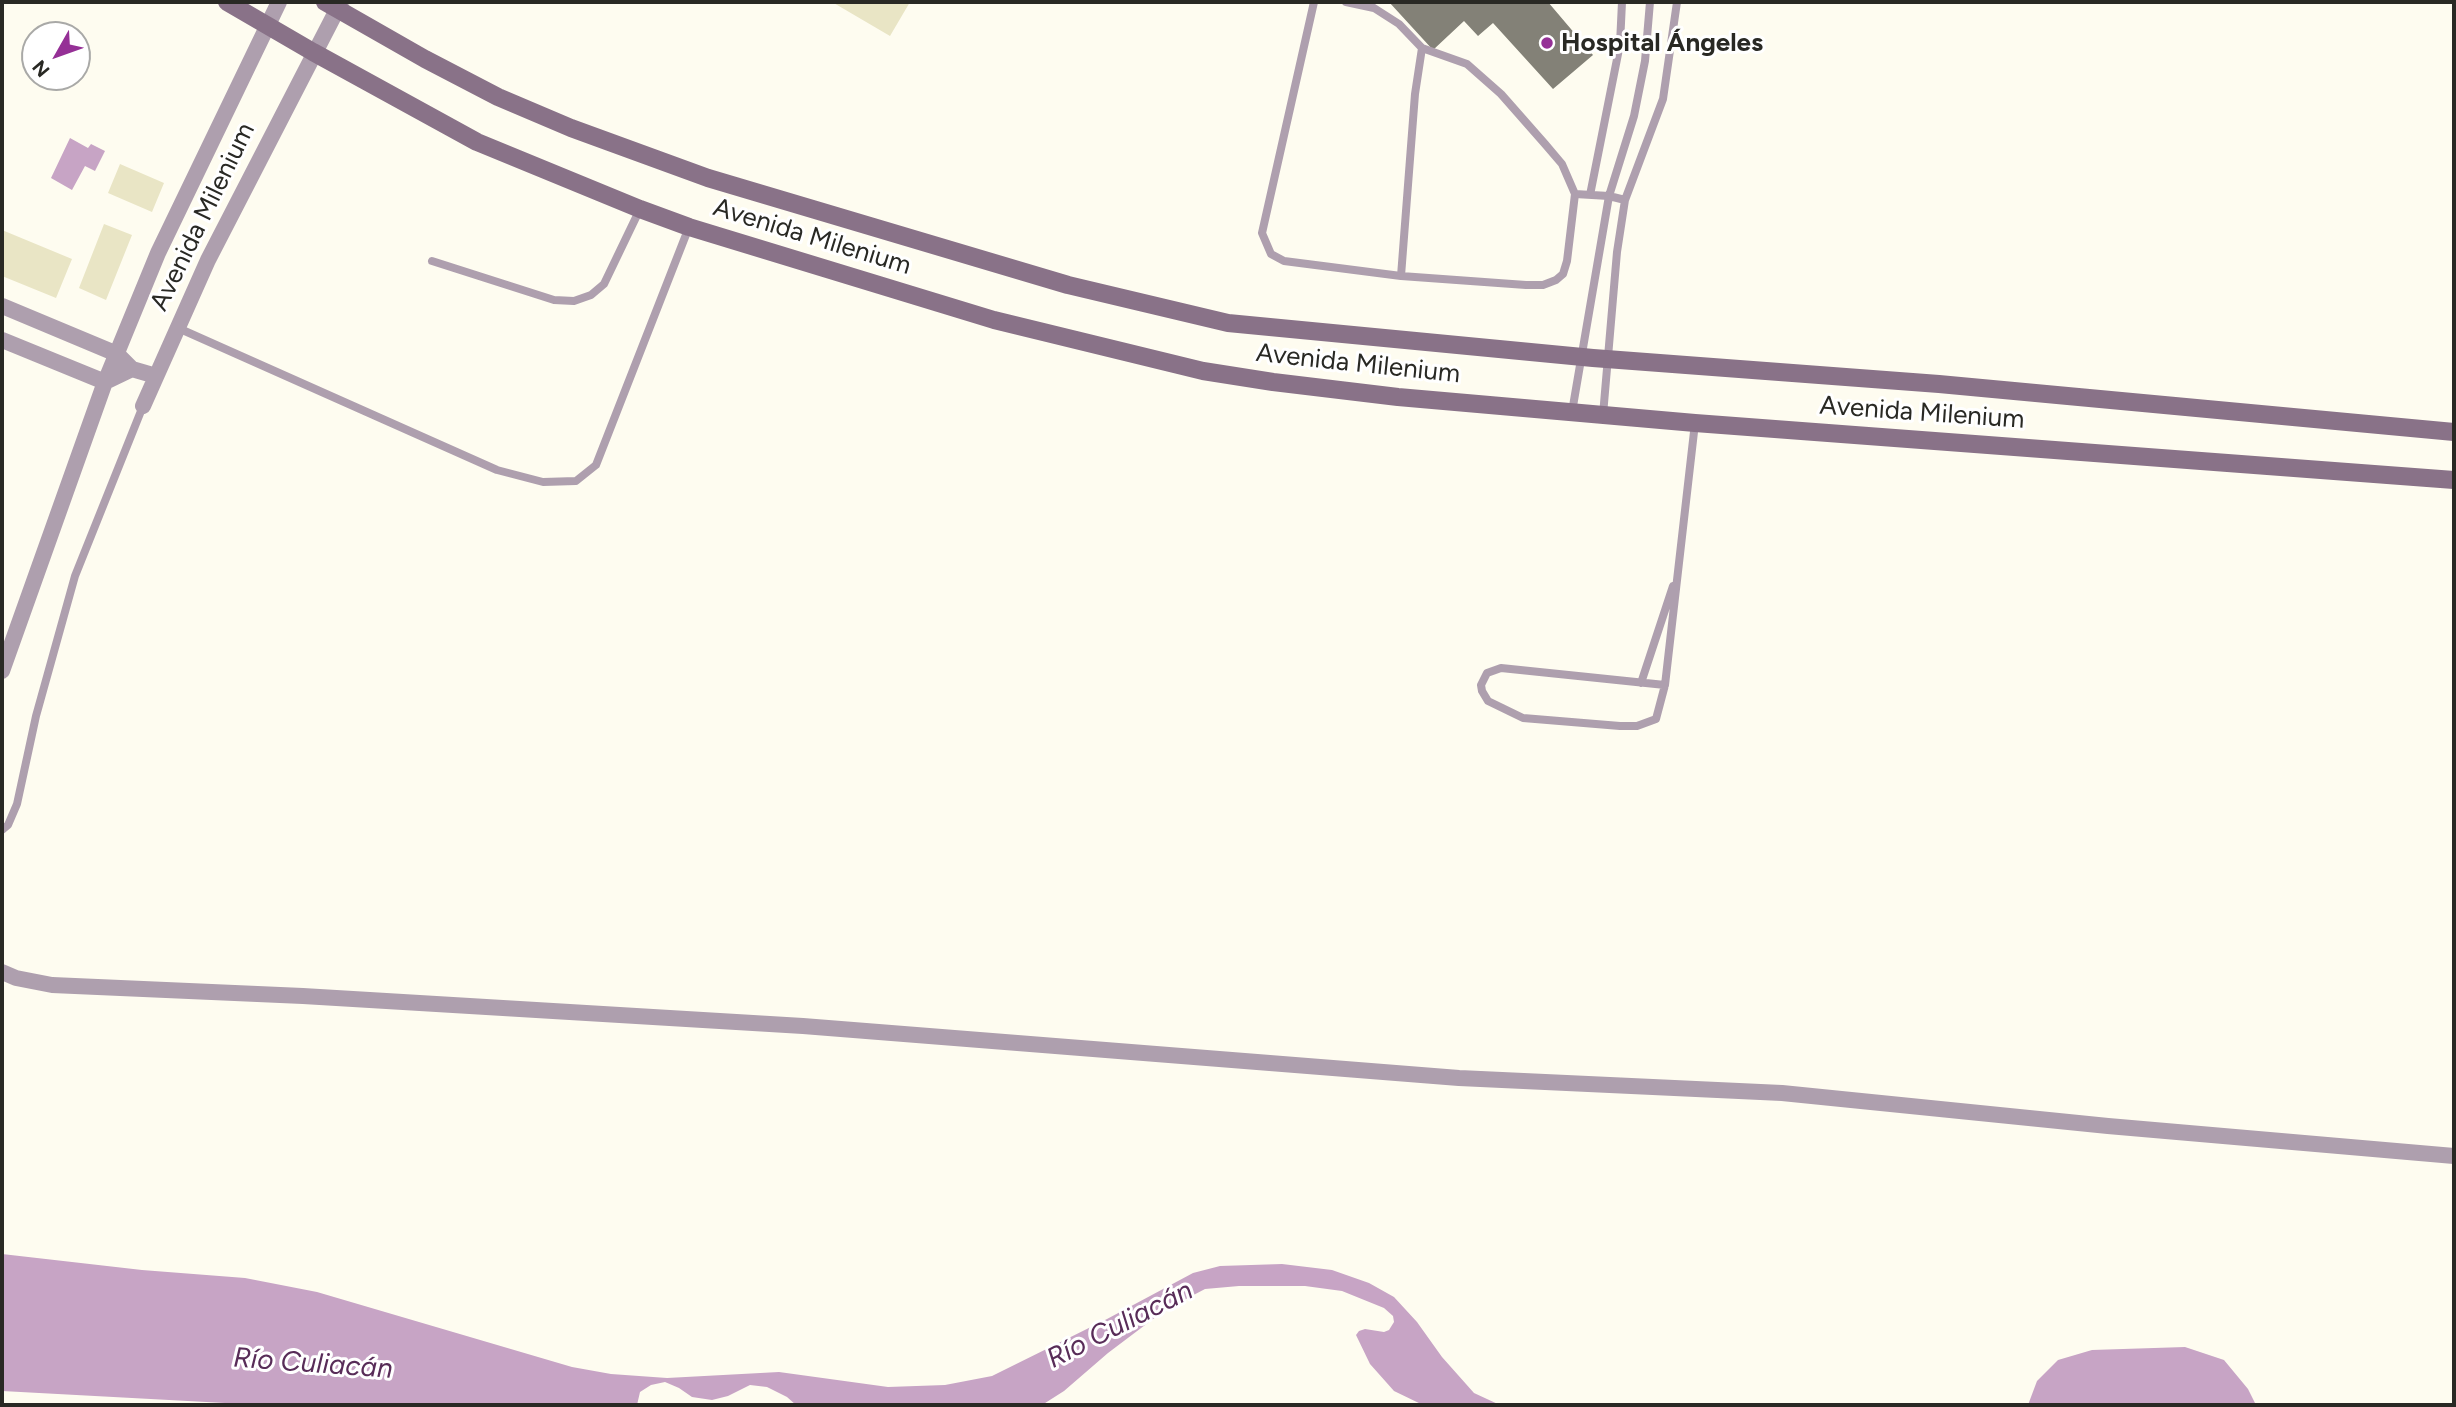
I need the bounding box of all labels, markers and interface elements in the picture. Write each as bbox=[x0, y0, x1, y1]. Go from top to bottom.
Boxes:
north arrow bbox=[21, 21, 91, 91]
place label: Hospital Ángeles bbox=[1561, 27, 1763, 59]
marker: Hospital Ángeles bbox=[1539, 35, 1555, 51]
text: N bbox=[28, 56, 55, 82]
street label: Avenida Milenium bbox=[144, 118, 262, 316]
street label: Avenida Milenium bbox=[709, 192, 915, 282]
street label: Avenida Milenium bbox=[1254, 338, 1462, 390]
street label: Avenida Milenium bbox=[1819, 390, 2025, 436]
water label: Río Culiacán bbox=[1041, 1274, 1199, 1376]
water label: Río Culiacán bbox=[232, 1342, 394, 1386]

